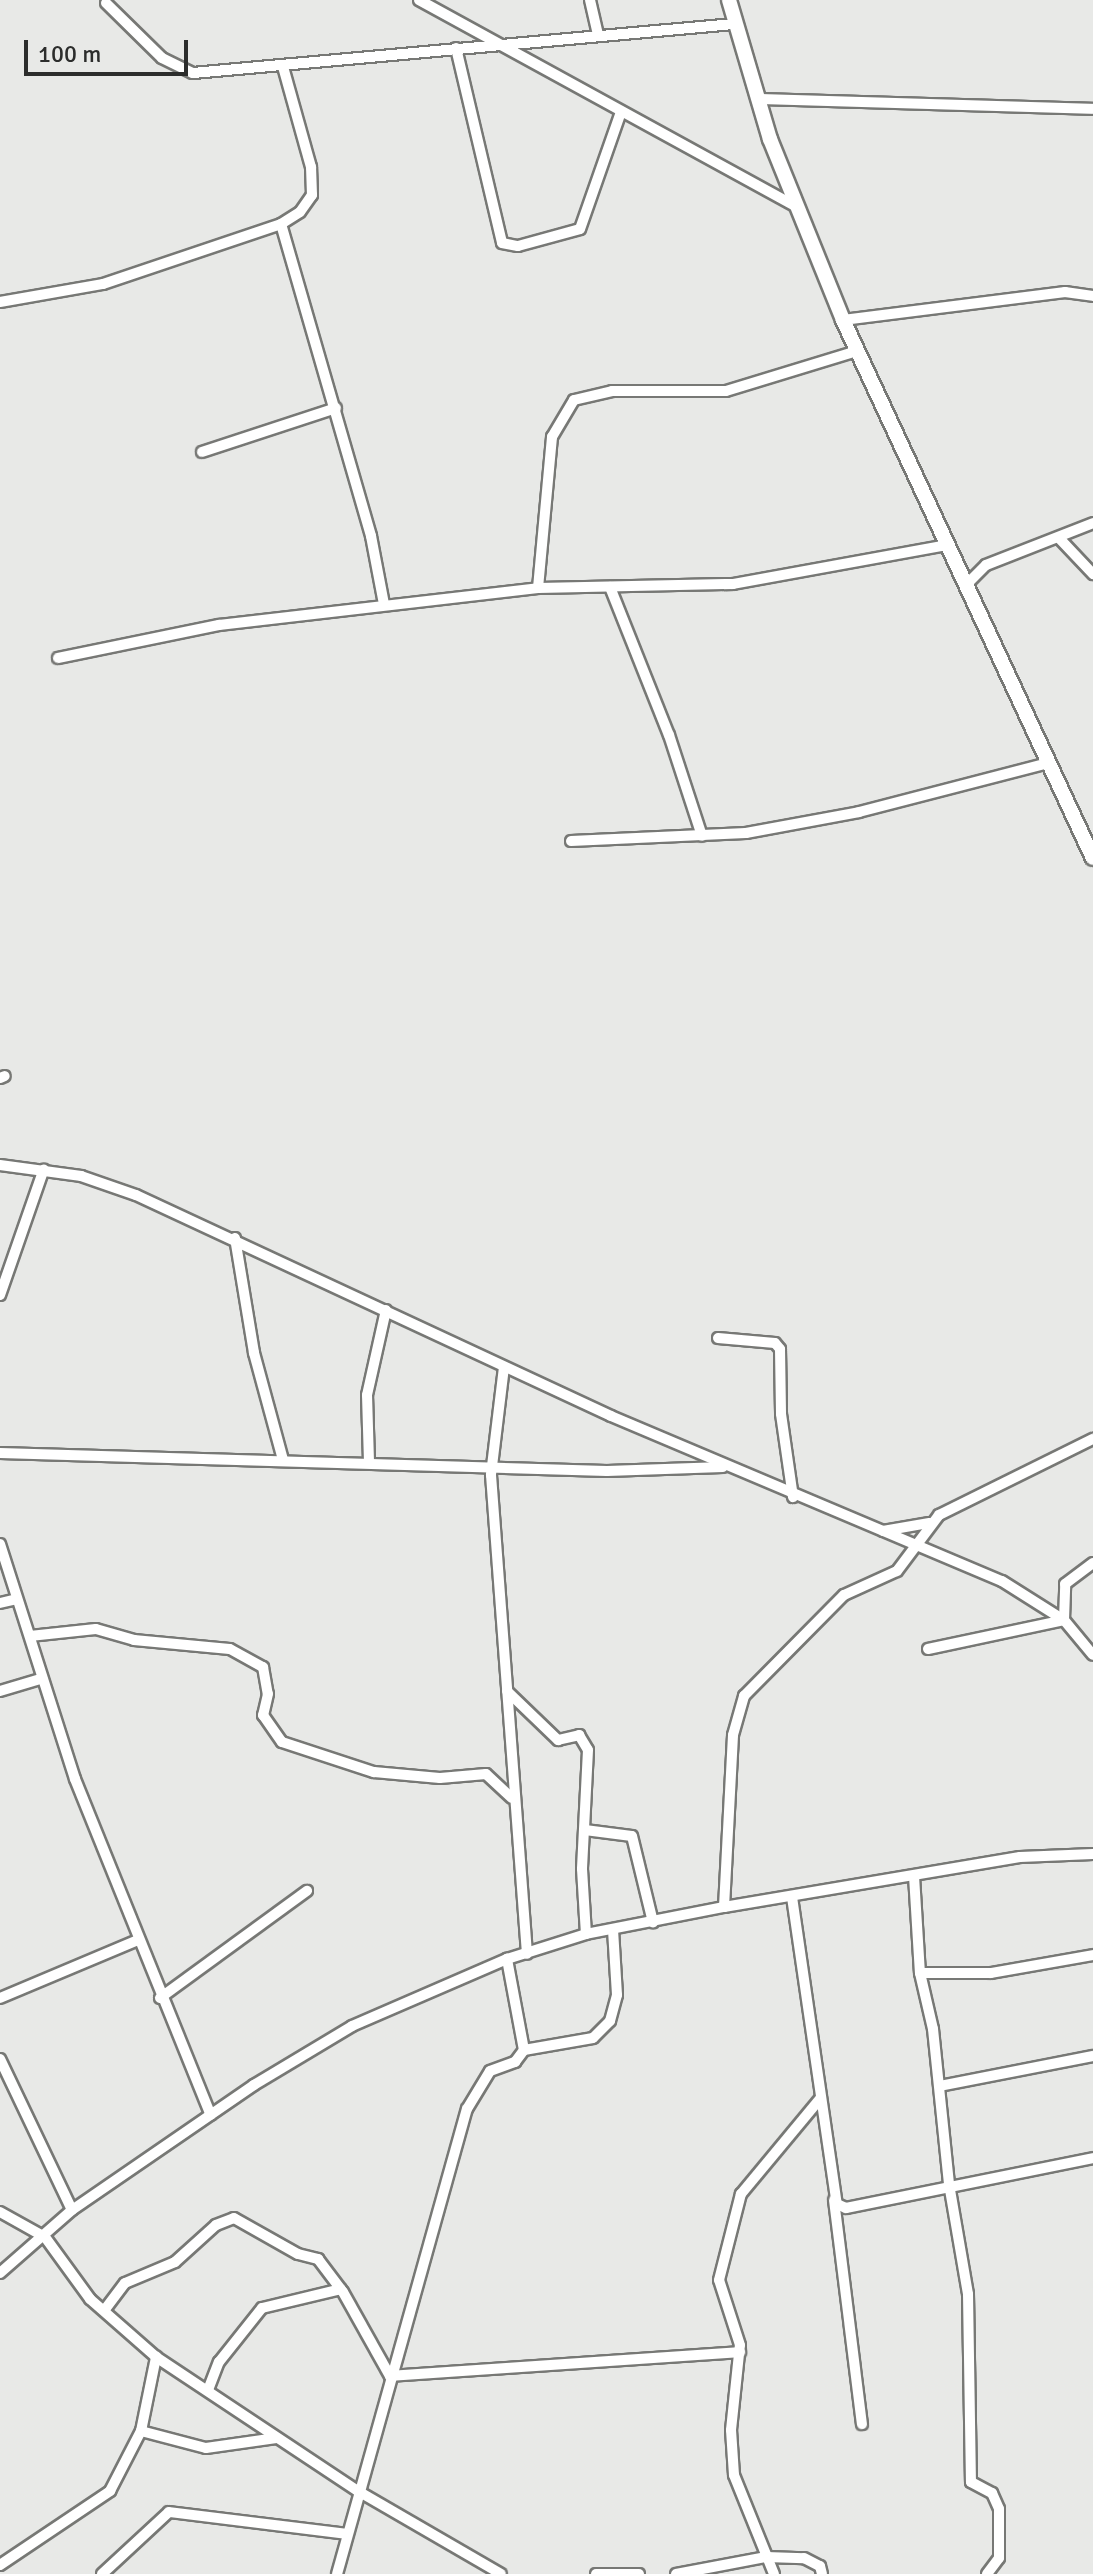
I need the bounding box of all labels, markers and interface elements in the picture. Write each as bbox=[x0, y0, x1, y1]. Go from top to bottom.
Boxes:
scale bar bbox=[28, 24, 192, 74]
text: 100 m bbox=[38, 39, 101, 69]

